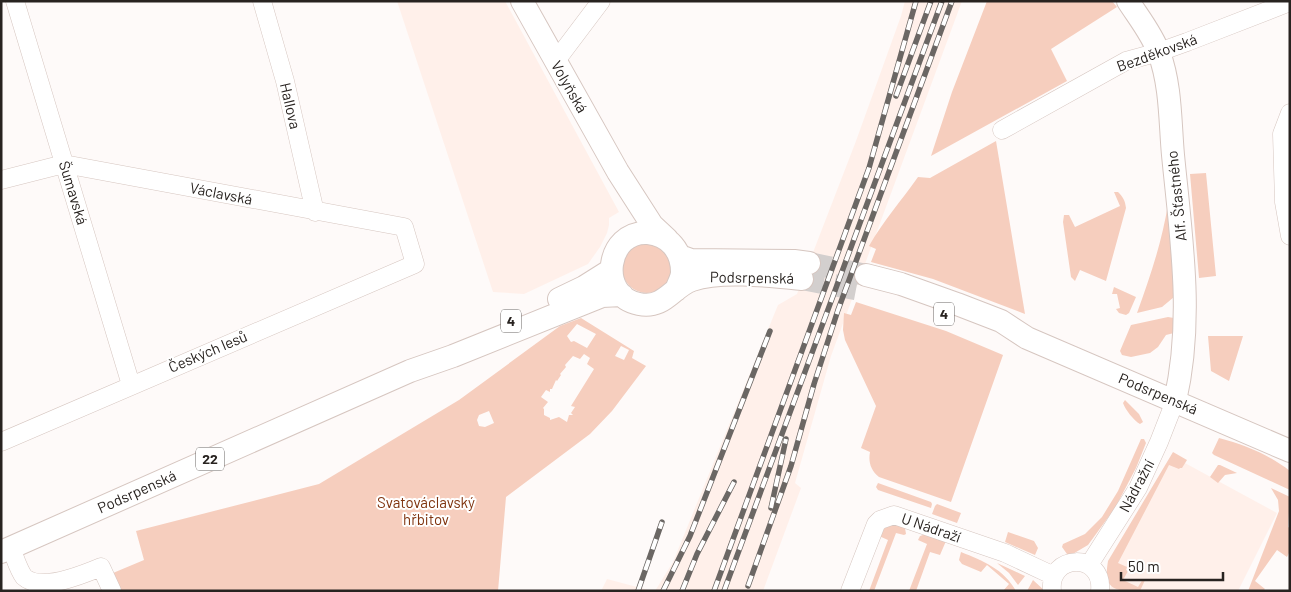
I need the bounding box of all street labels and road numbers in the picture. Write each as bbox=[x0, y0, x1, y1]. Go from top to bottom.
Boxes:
street label: Bezděkovská bbox=[1114, 29, 1199, 75]
street label: Volyňská bbox=[548, 57, 592, 116]
street label: Hallova bbox=[277, 81, 305, 131]
street label: Alf. Šťastného bbox=[1162, 150, 1190, 242]
street label: Šumavská bbox=[56, 159, 92, 227]
street label: Václavská bbox=[188, 178, 254, 208]
street label: Podsrpenská bbox=[710, 267, 794, 287]
road number: 4 bbox=[934, 302, 954, 326]
road number: 4 bbox=[501, 310, 521, 332]
street label: Českých lesů bbox=[166, 326, 250, 376]
street label: Podsrpenská bbox=[1116, 368, 1201, 418]
road number: 22 bbox=[196, 448, 224, 470]
street label: Nádražní bbox=[1115, 456, 1157, 515]
street label: Podsrpenská bbox=[94, 466, 179, 516]
street label: U Nádraží bbox=[899, 509, 963, 546]

